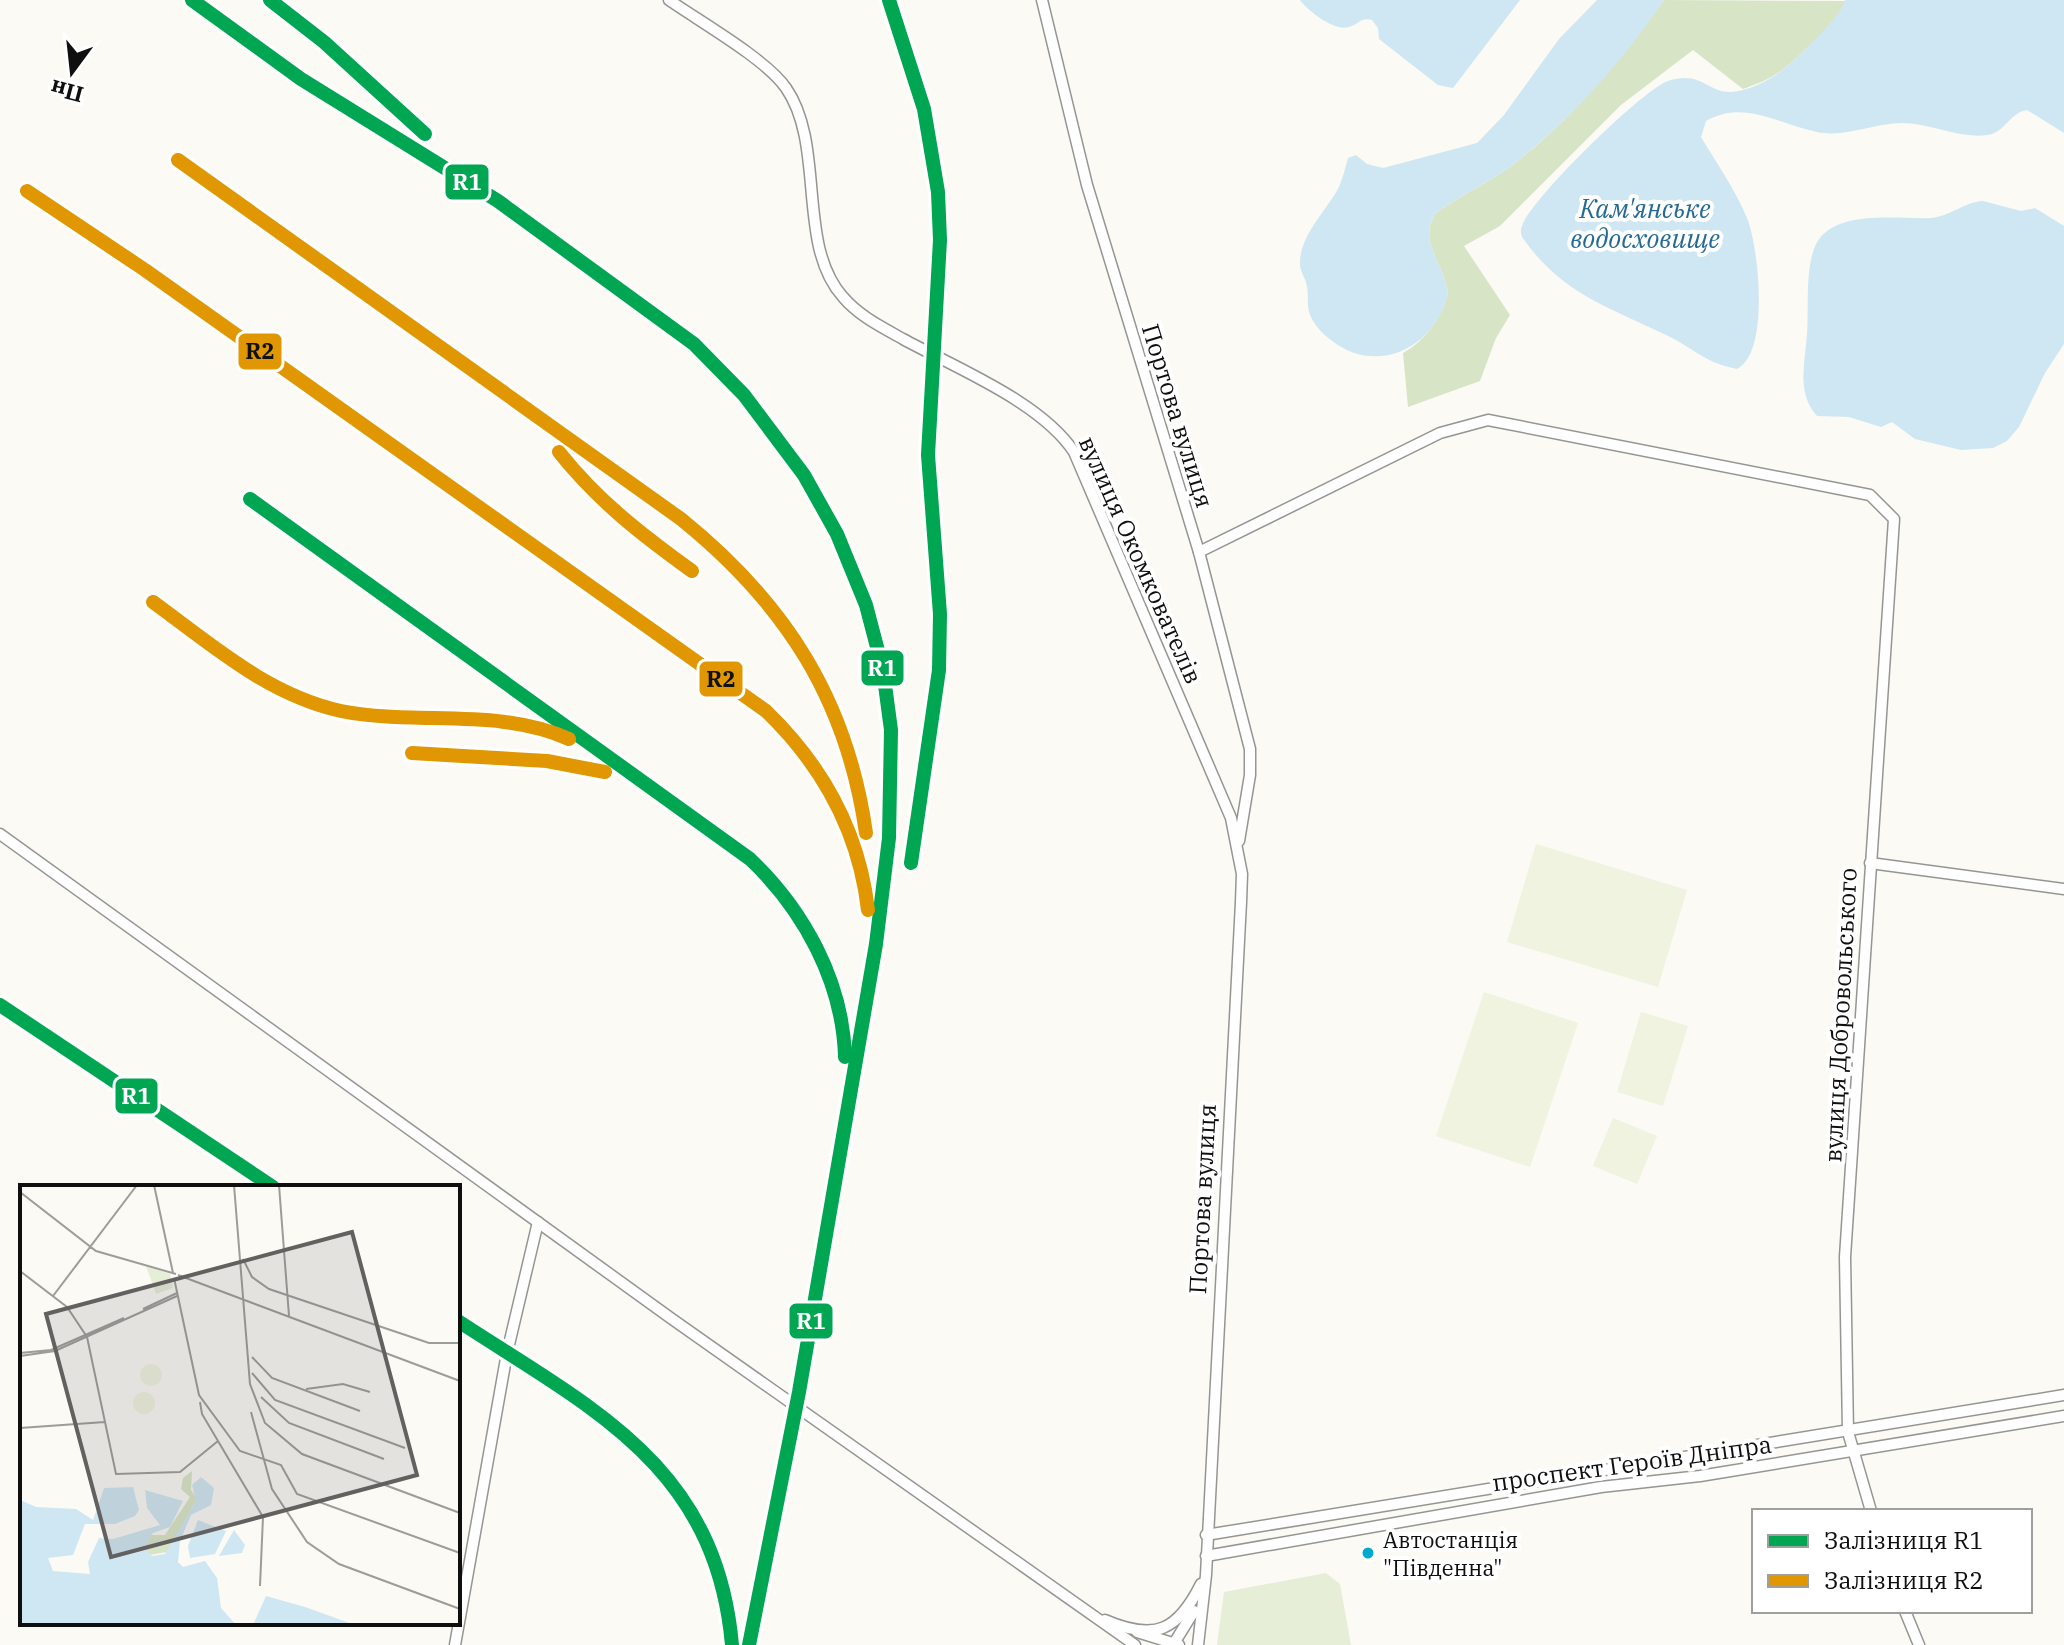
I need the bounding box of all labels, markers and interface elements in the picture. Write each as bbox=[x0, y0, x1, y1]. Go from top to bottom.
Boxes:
north arrow bbox=[32, 32, 112, 112]
text: Пн bbox=[47, 74, 86, 110]
line badge: R1 bbox=[444, 163, 490, 201]
text: R1 bbox=[452, 167, 482, 196]
water label: Кам'янське водосховище bbox=[1570, 191, 1720, 255]
street label: Портова вулиця bbox=[1135, 320, 1221, 512]
line badge: R2 bbox=[237, 332, 283, 371]
text: R2 bbox=[245, 336, 275, 365]
street label: вулиця Окомкователів bbox=[1072, 431, 1210, 688]
line badge: R1 bbox=[860, 649, 905, 687]
text: R1 bbox=[867, 653, 897, 682]
line badge: R2 bbox=[698, 660, 744, 698]
text: R2 bbox=[706, 664, 736, 693]
street label: вулиця Добровольського bbox=[1816, 867, 1864, 1163]
line badge: R1 bbox=[114, 1077, 159, 1115]
text: R1 bbox=[121, 1081, 151, 1110]
street label: Портова вулиця bbox=[1181, 1103, 1223, 1295]
inset map bbox=[20, 1185, 460, 1625]
line badge: R1 bbox=[788, 1302, 834, 1340]
text: R1 bbox=[796, 1306, 826, 1335]
street label: проспект Героїв Дніпра bbox=[1490, 1428, 1774, 1498]
legend bbox=[1752, 1509, 2032, 1613]
text: Залізниця R1 bbox=[1824, 1524, 1984, 1556]
place label: Автостанція "Південна" bbox=[1383, 1525, 1518, 1582]
marker: Автостанція "Південна" bbox=[1360, 1545, 1376, 1561]
text: Залізниця R2 bbox=[1824, 1564, 1984, 1596]

